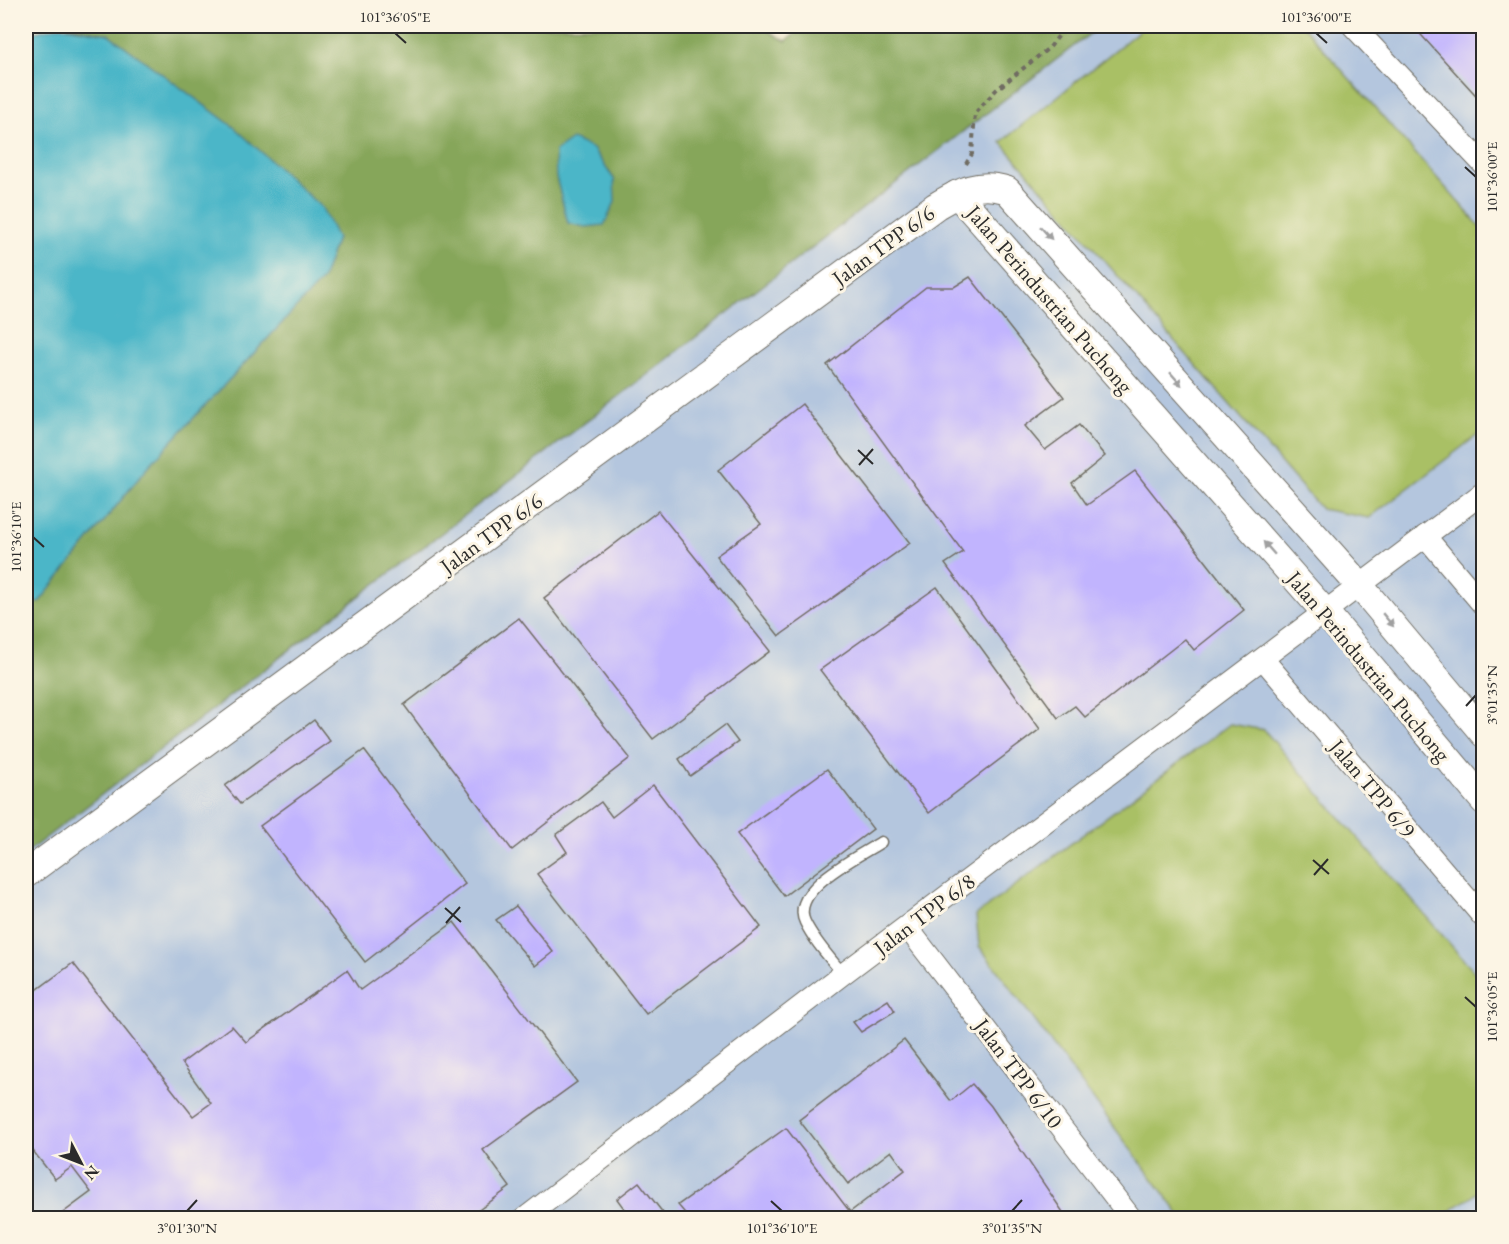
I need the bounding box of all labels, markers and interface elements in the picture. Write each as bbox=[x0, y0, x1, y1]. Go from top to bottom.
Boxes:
text: 101°36'05"E bbox=[359, 7, 431, 26]
text: 101°36'00"E bbox=[1280, 7, 1352, 26]
text: 101°36'00"E bbox=[1482, 141, 1501, 213]
street label: Jalan Perindustrian Puchong bbox=[958, 197, 1140, 400]
street label: Jalan TPP 6/6 bbox=[825, 198, 941, 293]
one-way arrow bbox=[1039, 225, 1052, 240]
one-way arrow bbox=[1169, 371, 1182, 386]
street label: Jalan TPP 6/6 bbox=[433, 486, 549, 581]
text: 101°36'10"E bbox=[6, 501, 25, 573]
one-way arrow bbox=[1263, 541, 1276, 556]
street label: Jalan Perindustrian Puchong bbox=[1279, 563, 1457, 768]
one-way arrow bbox=[1381, 612, 1394, 627]
text: 3°01'35"N bbox=[1482, 665, 1501, 725]
street label: Jalan TPP 6/9 bbox=[1322, 732, 1422, 844]
street label: Jalan TPP 6/8 bbox=[866, 867, 981, 963]
text: 101°36'05"E bbox=[1482, 971, 1501, 1043]
street label: Jalan TPP 6/10 bbox=[967, 1011, 1070, 1134]
north arrow bbox=[51, 1133, 111, 1193]
text: N bbox=[80, 1161, 104, 1185]
text: 3°01'30"N bbox=[157, 1218, 217, 1237]
text: 101°36'10"E bbox=[746, 1218, 818, 1237]
text: 3°01'35"N bbox=[982, 1218, 1042, 1237]

